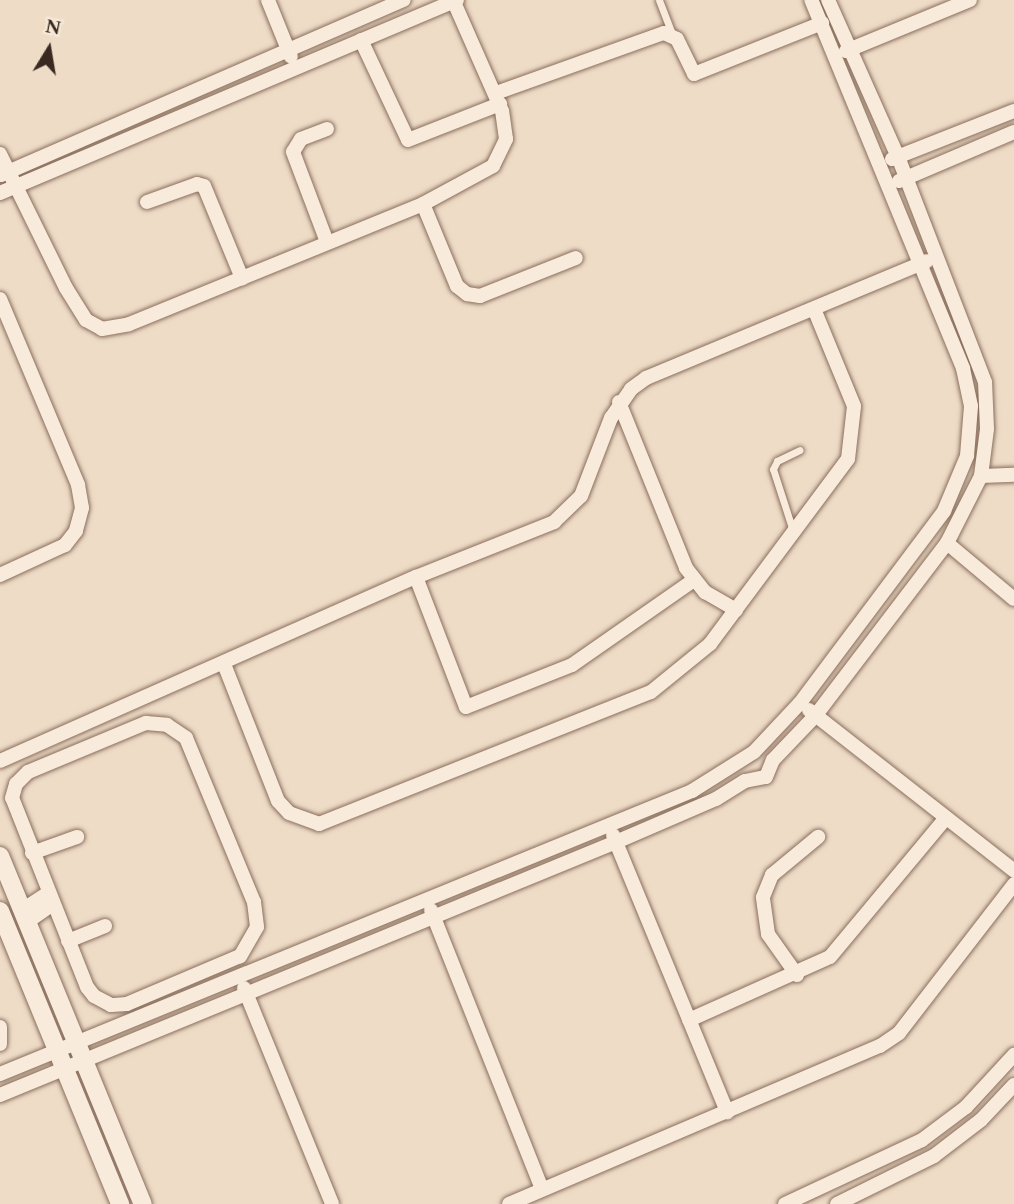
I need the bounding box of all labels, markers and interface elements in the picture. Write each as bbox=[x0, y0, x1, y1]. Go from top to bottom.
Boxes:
text: N bbox=[43, 12, 63, 44]
north arrow bbox=[14, 14, 84, 84]

